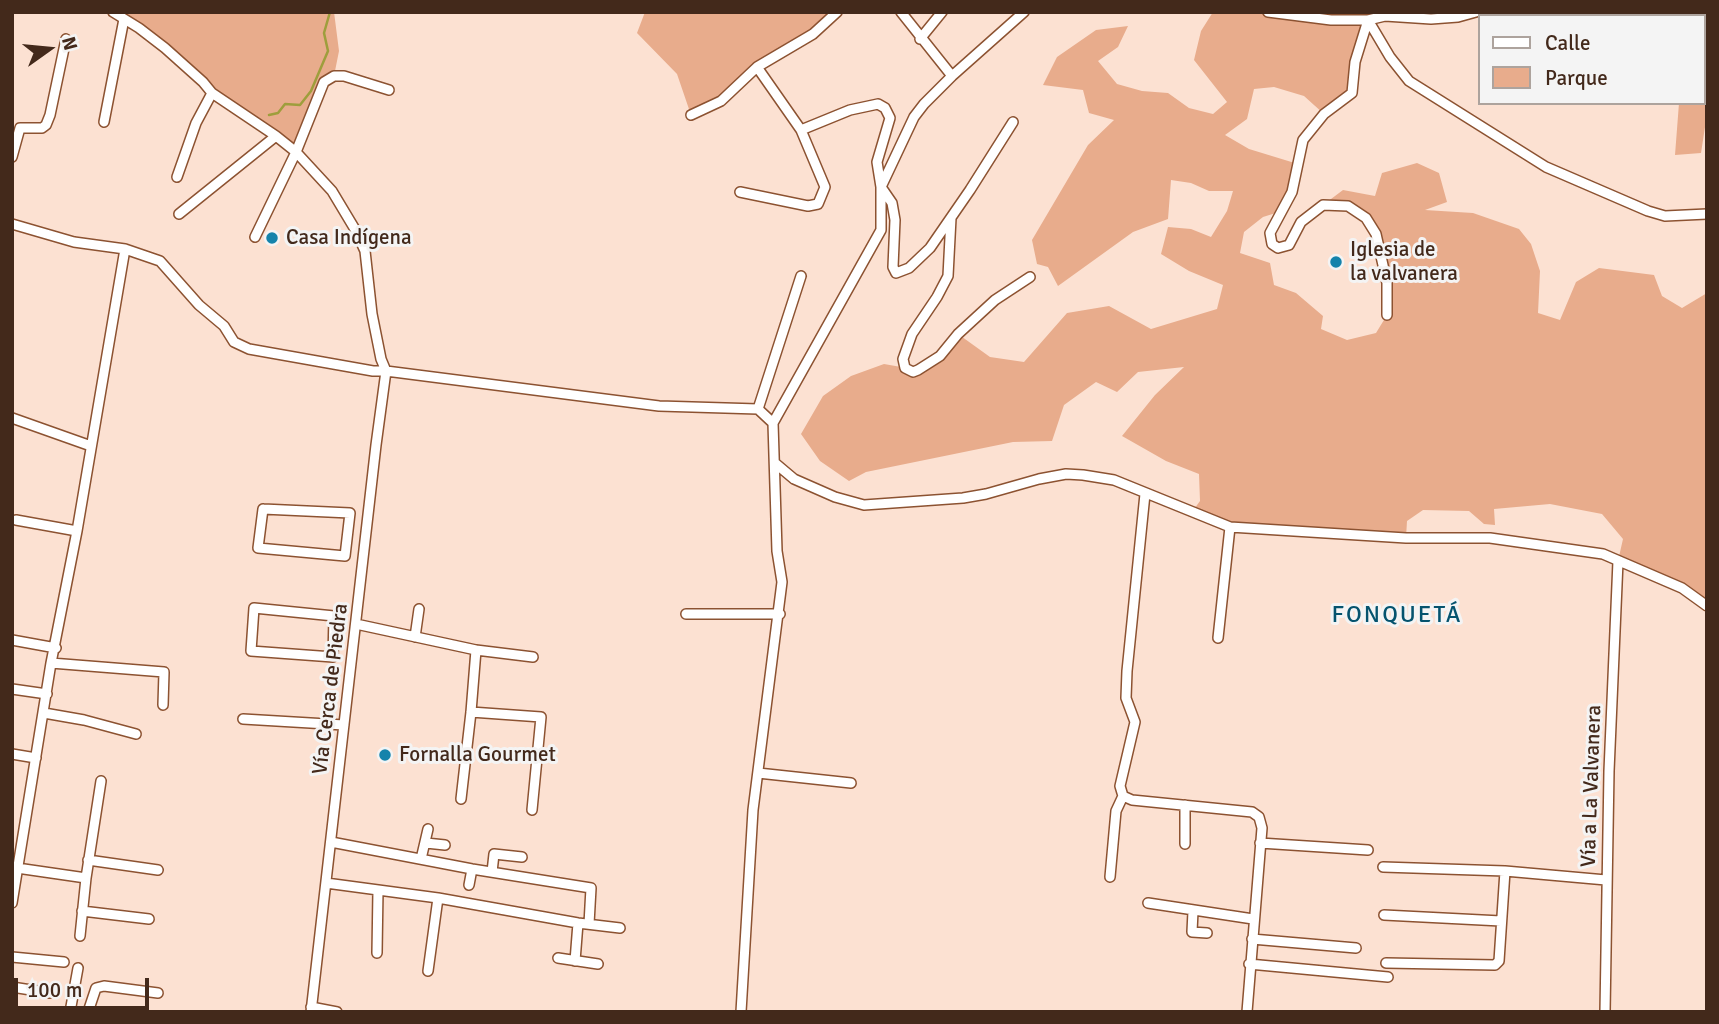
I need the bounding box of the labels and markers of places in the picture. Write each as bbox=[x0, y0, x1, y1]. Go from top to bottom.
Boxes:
place label: Casa Indígena bbox=[286, 225, 412, 251]
marker: Casa Indígena bbox=[264, 230, 280, 246]
place label: Iglesia de la valvanera bbox=[1350, 237, 1458, 287]
marker: Iglesia de la valvanera bbox=[1328, 254, 1344, 270]
place label: Fornalla Gourmet bbox=[399, 742, 556, 768]
marker: Fornalla Gourmet bbox=[377, 747, 393, 763]

